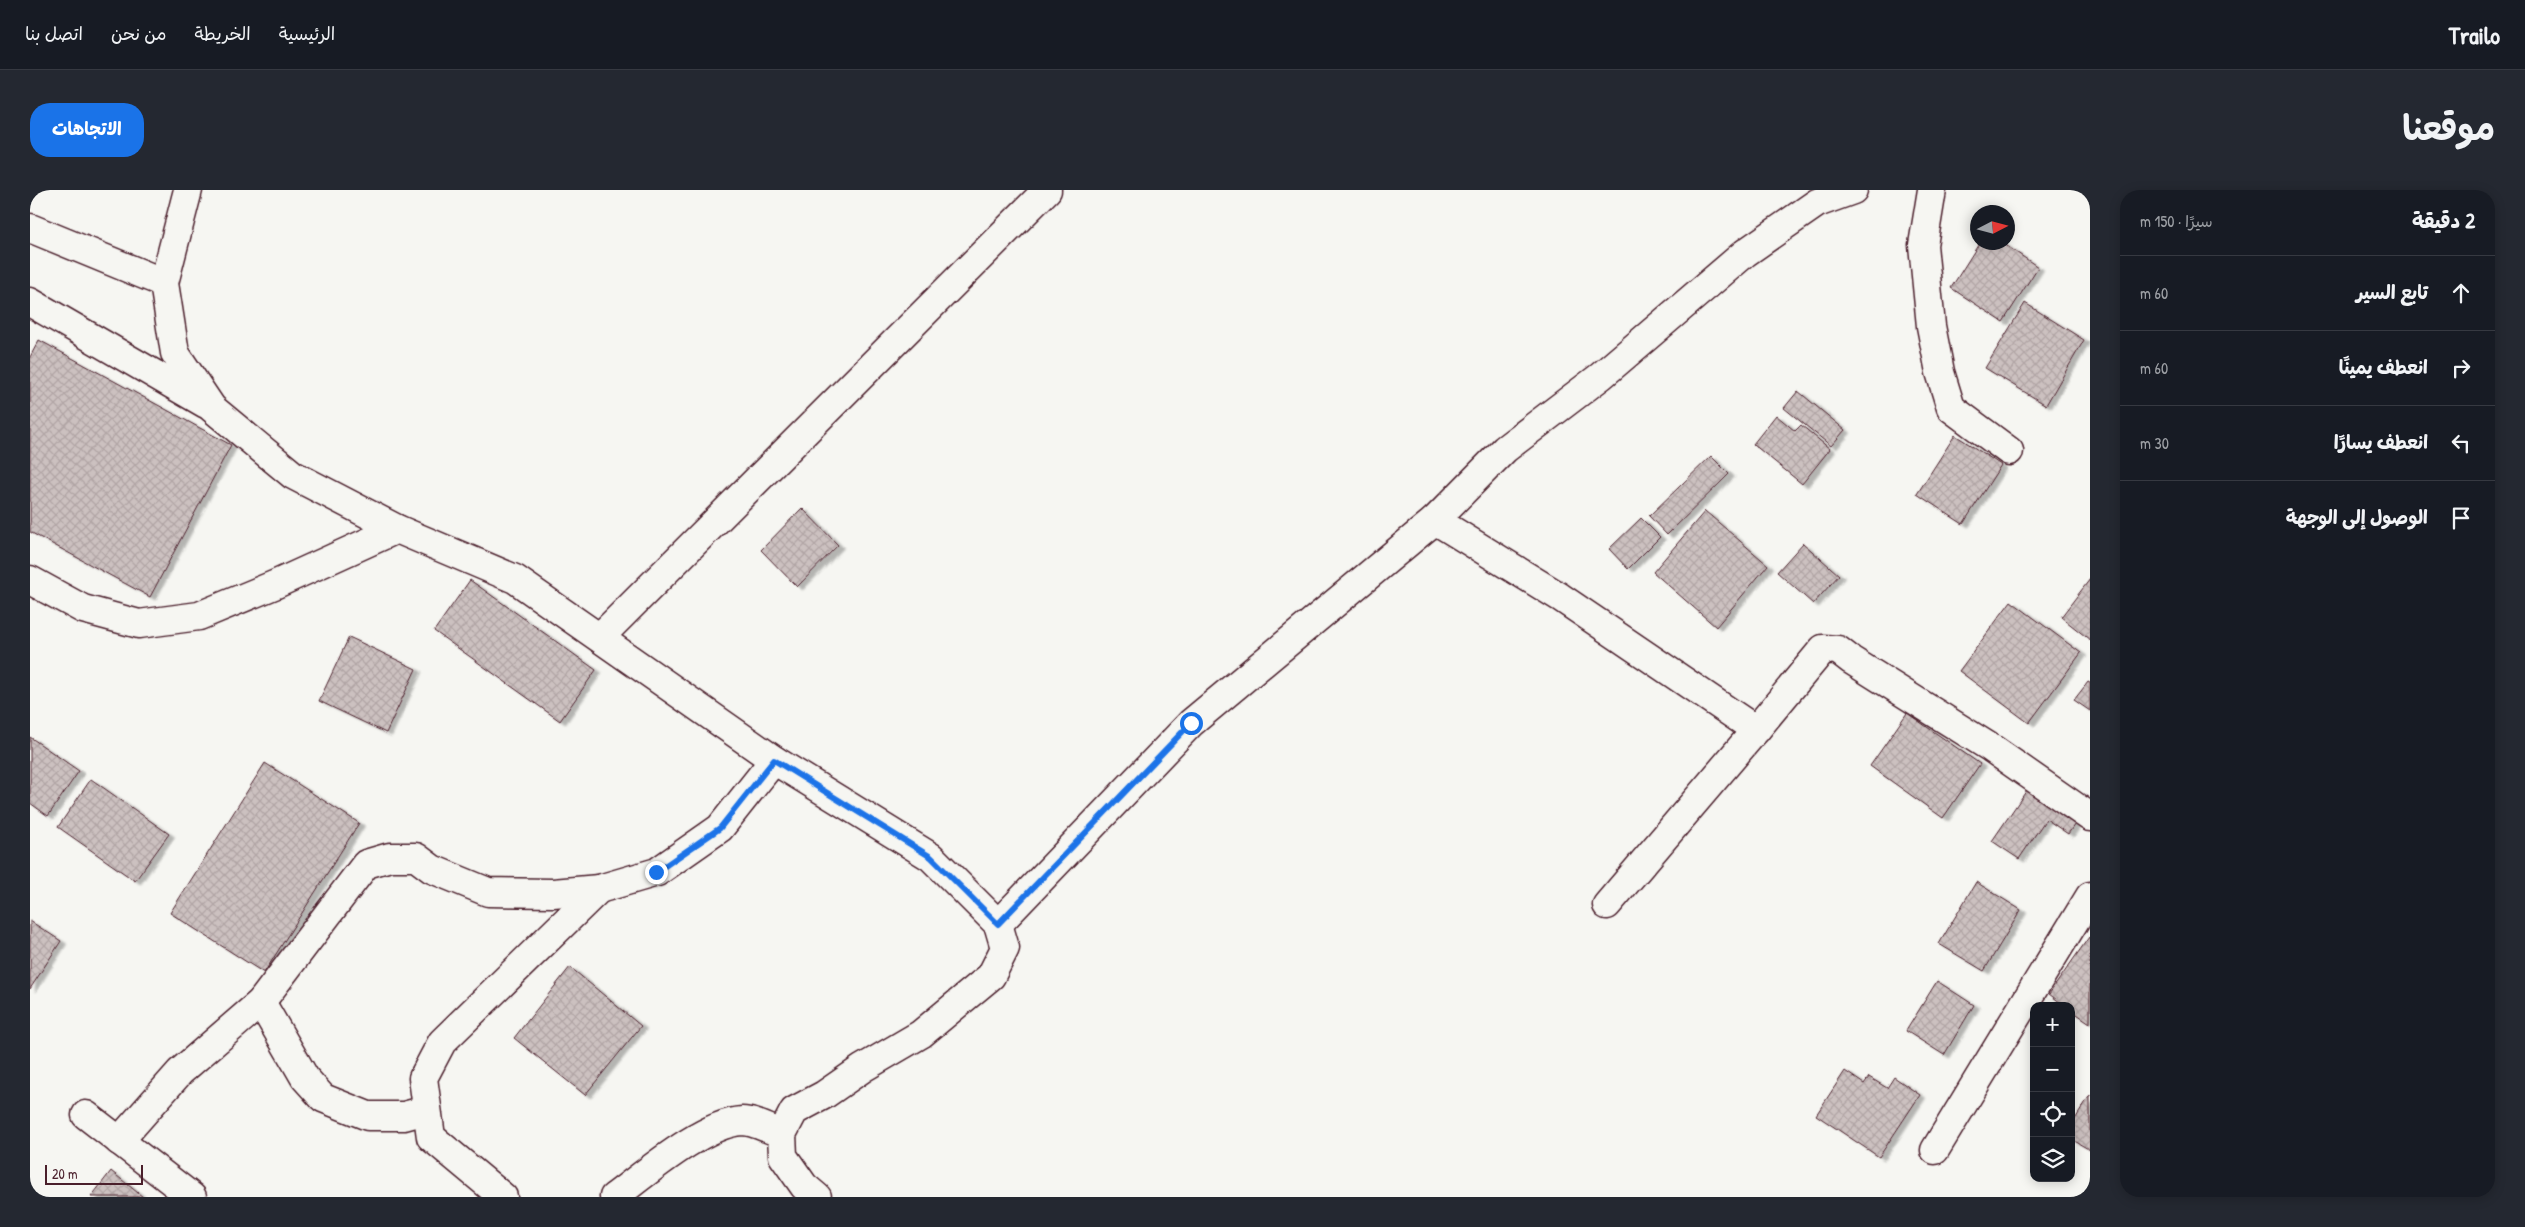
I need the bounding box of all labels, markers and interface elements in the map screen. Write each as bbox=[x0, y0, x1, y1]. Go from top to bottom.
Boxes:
text: Trailo bbox=[2449, 19, 2500, 51]
text: اتصل بنا bbox=[25, 21, 83, 46]
text: من نحن bbox=[111, 21, 167, 46]
text: الخريطة bbox=[195, 21, 251, 46]
text: الرئيسية bbox=[279, 21, 335, 46]
button: الاتجاهات bbox=[30, 103, 144, 157]
text: موقعنا bbox=[2402, 104, 2495, 151]
north arrow bbox=[1970, 205, 2015, 250]
text: 2 دقيقة bbox=[2412, 206, 2475, 235]
text: سيرًا · 150 m bbox=[2140, 210, 2213, 232]
text: تابع السير bbox=[2356, 279, 2428, 305]
icon: ahead bbox=[2447, 279, 2475, 307]
text: 60 m bbox=[2140, 282, 2168, 304]
text: انعطف يمينًا bbox=[2339, 354, 2428, 380]
icon: right bbox=[2447, 354, 2475, 382]
text: 60 m bbox=[2140, 357, 2168, 379]
text: انعطف يسارًا bbox=[2334, 429, 2428, 455]
icon: left bbox=[2447, 429, 2475, 457]
text: 30 m bbox=[2140, 432, 2169, 454]
text: الوصول إلى الوجهة bbox=[2286, 504, 2428, 530]
icon: arrive bbox=[2447, 504, 2475, 532]
route start bbox=[1180, 712, 1203, 735]
route end bbox=[645, 861, 668, 884]
map controls bbox=[2030, 1002, 2075, 1182]
button: + bbox=[2030, 1002, 2075, 1047]
button: − bbox=[2030, 1047, 2075, 1092]
button: locate bbox=[2030, 1092, 2075, 1137]
button: layers bbox=[2030, 1137, 2075, 1182]
scale bar bbox=[45, 1162, 142, 1185]
text: 20 m bbox=[52, 1164, 78, 1183]

